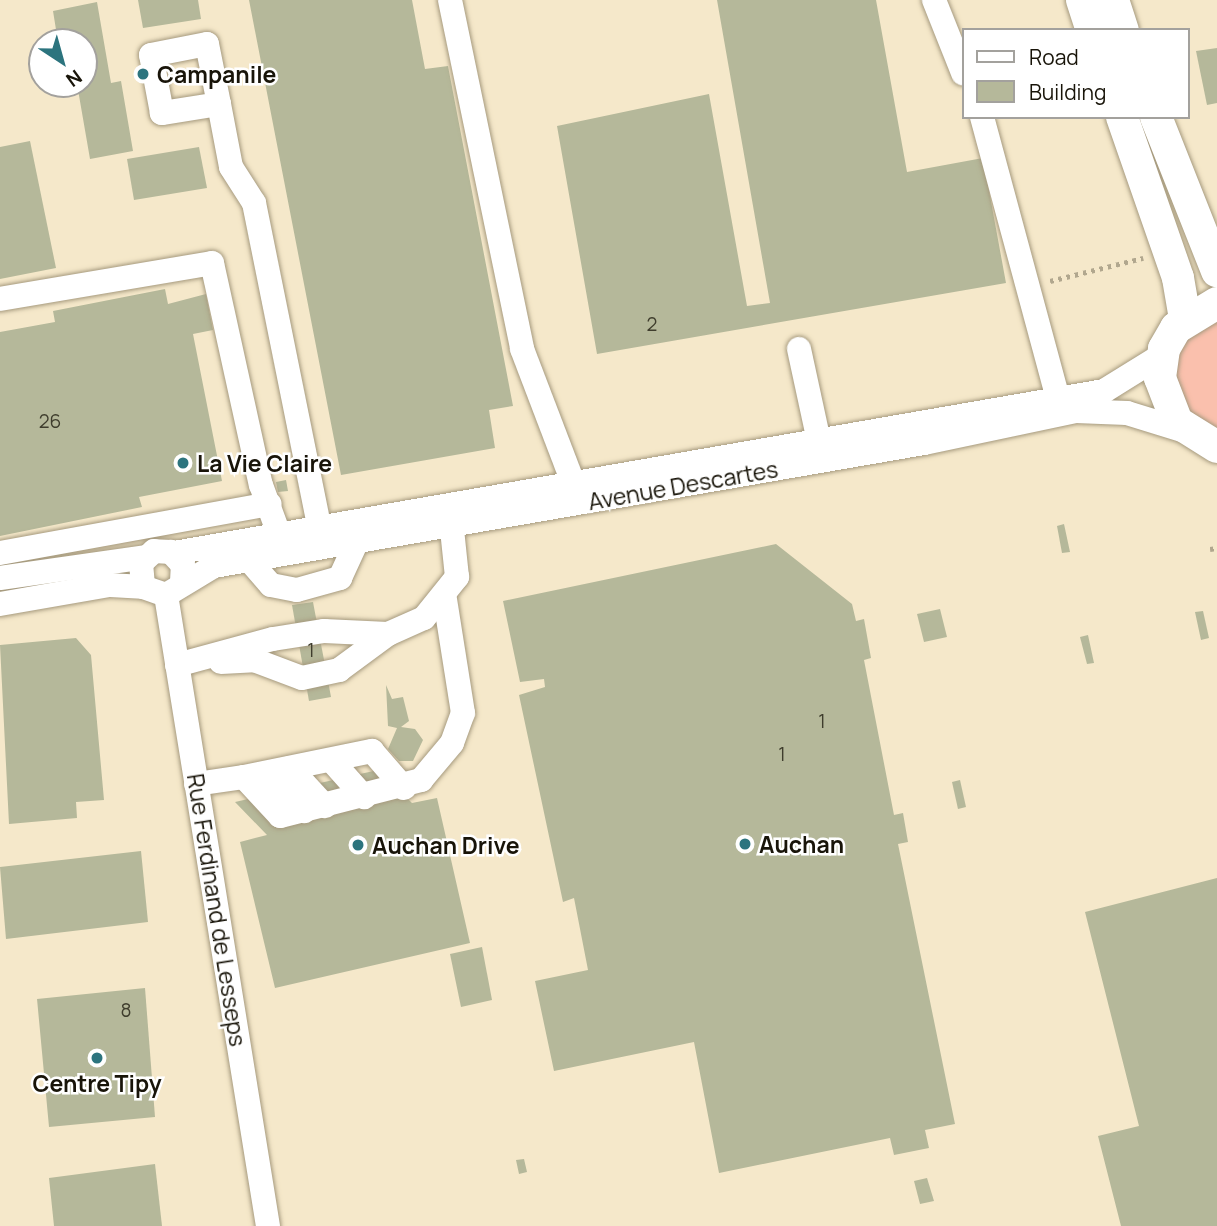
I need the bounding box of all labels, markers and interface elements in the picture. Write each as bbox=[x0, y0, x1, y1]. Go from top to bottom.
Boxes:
north arrow bbox=[28, 28, 98, 98]
legend bbox=[962, 28, 1189, 119]
text: Road bbox=[1029, 43, 1079, 71]
place label: Campanile bbox=[157, 60, 276, 88]
text: N bbox=[61, 64, 87, 93]
marker: Campanile bbox=[135, 66, 151, 82]
text: Building bbox=[1029, 78, 1106, 106]
house number: 2 bbox=[647, 314, 657, 336]
house number: 26 bbox=[39, 411, 61, 433]
place label: La Vie Claire bbox=[197, 449, 332, 477]
marker: La Vie Claire bbox=[175, 455, 191, 471]
street label: Avenue Descartes bbox=[586, 455, 780, 515]
house number: 1 bbox=[307, 640, 315, 662]
house number: 1 bbox=[818, 711, 826, 733]
house number: 1 bbox=[778, 744, 786, 766]
street label: Rue Ferdinand de Lesseps bbox=[182, 772, 252, 1048]
place label: Auchan bbox=[759, 830, 844, 858]
place label: Auchan Drive bbox=[372, 831, 520, 859]
marker: Auchan bbox=[737, 836, 753, 852]
marker: Auchan Drive bbox=[350, 837, 366, 853]
house number: 8 bbox=[120, 1000, 132, 1022]
marker: Centre Tipy bbox=[89, 1050, 105, 1066]
place label: Centre Tipy bbox=[32, 1069, 162, 1097]

